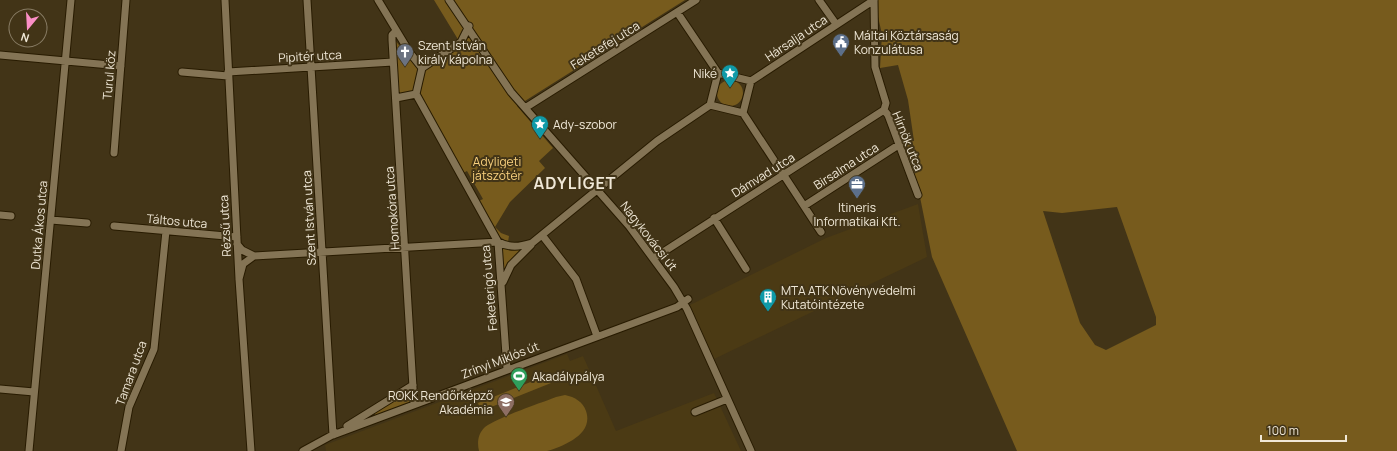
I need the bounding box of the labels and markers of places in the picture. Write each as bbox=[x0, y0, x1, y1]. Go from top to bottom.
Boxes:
place label: Máltai Köztársaság Konzulátusa bbox=[854, 27, 959, 58]
public building icon: Máltai Köztársaság Konzulátusa bbox=[831, 32, 851, 57]
place label: Szent István király kápolna bbox=[418, 37, 492, 68]
church icon: Szent István király kápolna bbox=[395, 42, 415, 67]
place icon: Niké bbox=[720, 63, 740, 88]
place label: Niké bbox=[693, 65, 717, 82]
place icon: Ady-szobor bbox=[530, 114, 550, 139]
place label: Ady-szobor bbox=[553, 116, 618, 133]
office icon: Itineris Informatikai Kft. bbox=[847, 174, 867, 199]
place label: Itineris Informatikai Kft. bbox=[814, 199, 900, 230]
place label: MTA ATK Növényvédelmi Kutatóintézete bbox=[781, 282, 916, 313]
building icon: MTA ATK Növényvédelmi Kutatóintézete bbox=[758, 287, 778, 312]
sports icon: Akadálypálya bbox=[509, 366, 529, 391]
place label: Akadálypálya bbox=[532, 368, 604, 385]
place label: ROKK Rendőrképző Akadémia bbox=[388, 387, 493, 418]
school or university icon: ROKK Rendőrképző Akadémia bbox=[496, 392, 516, 417]

